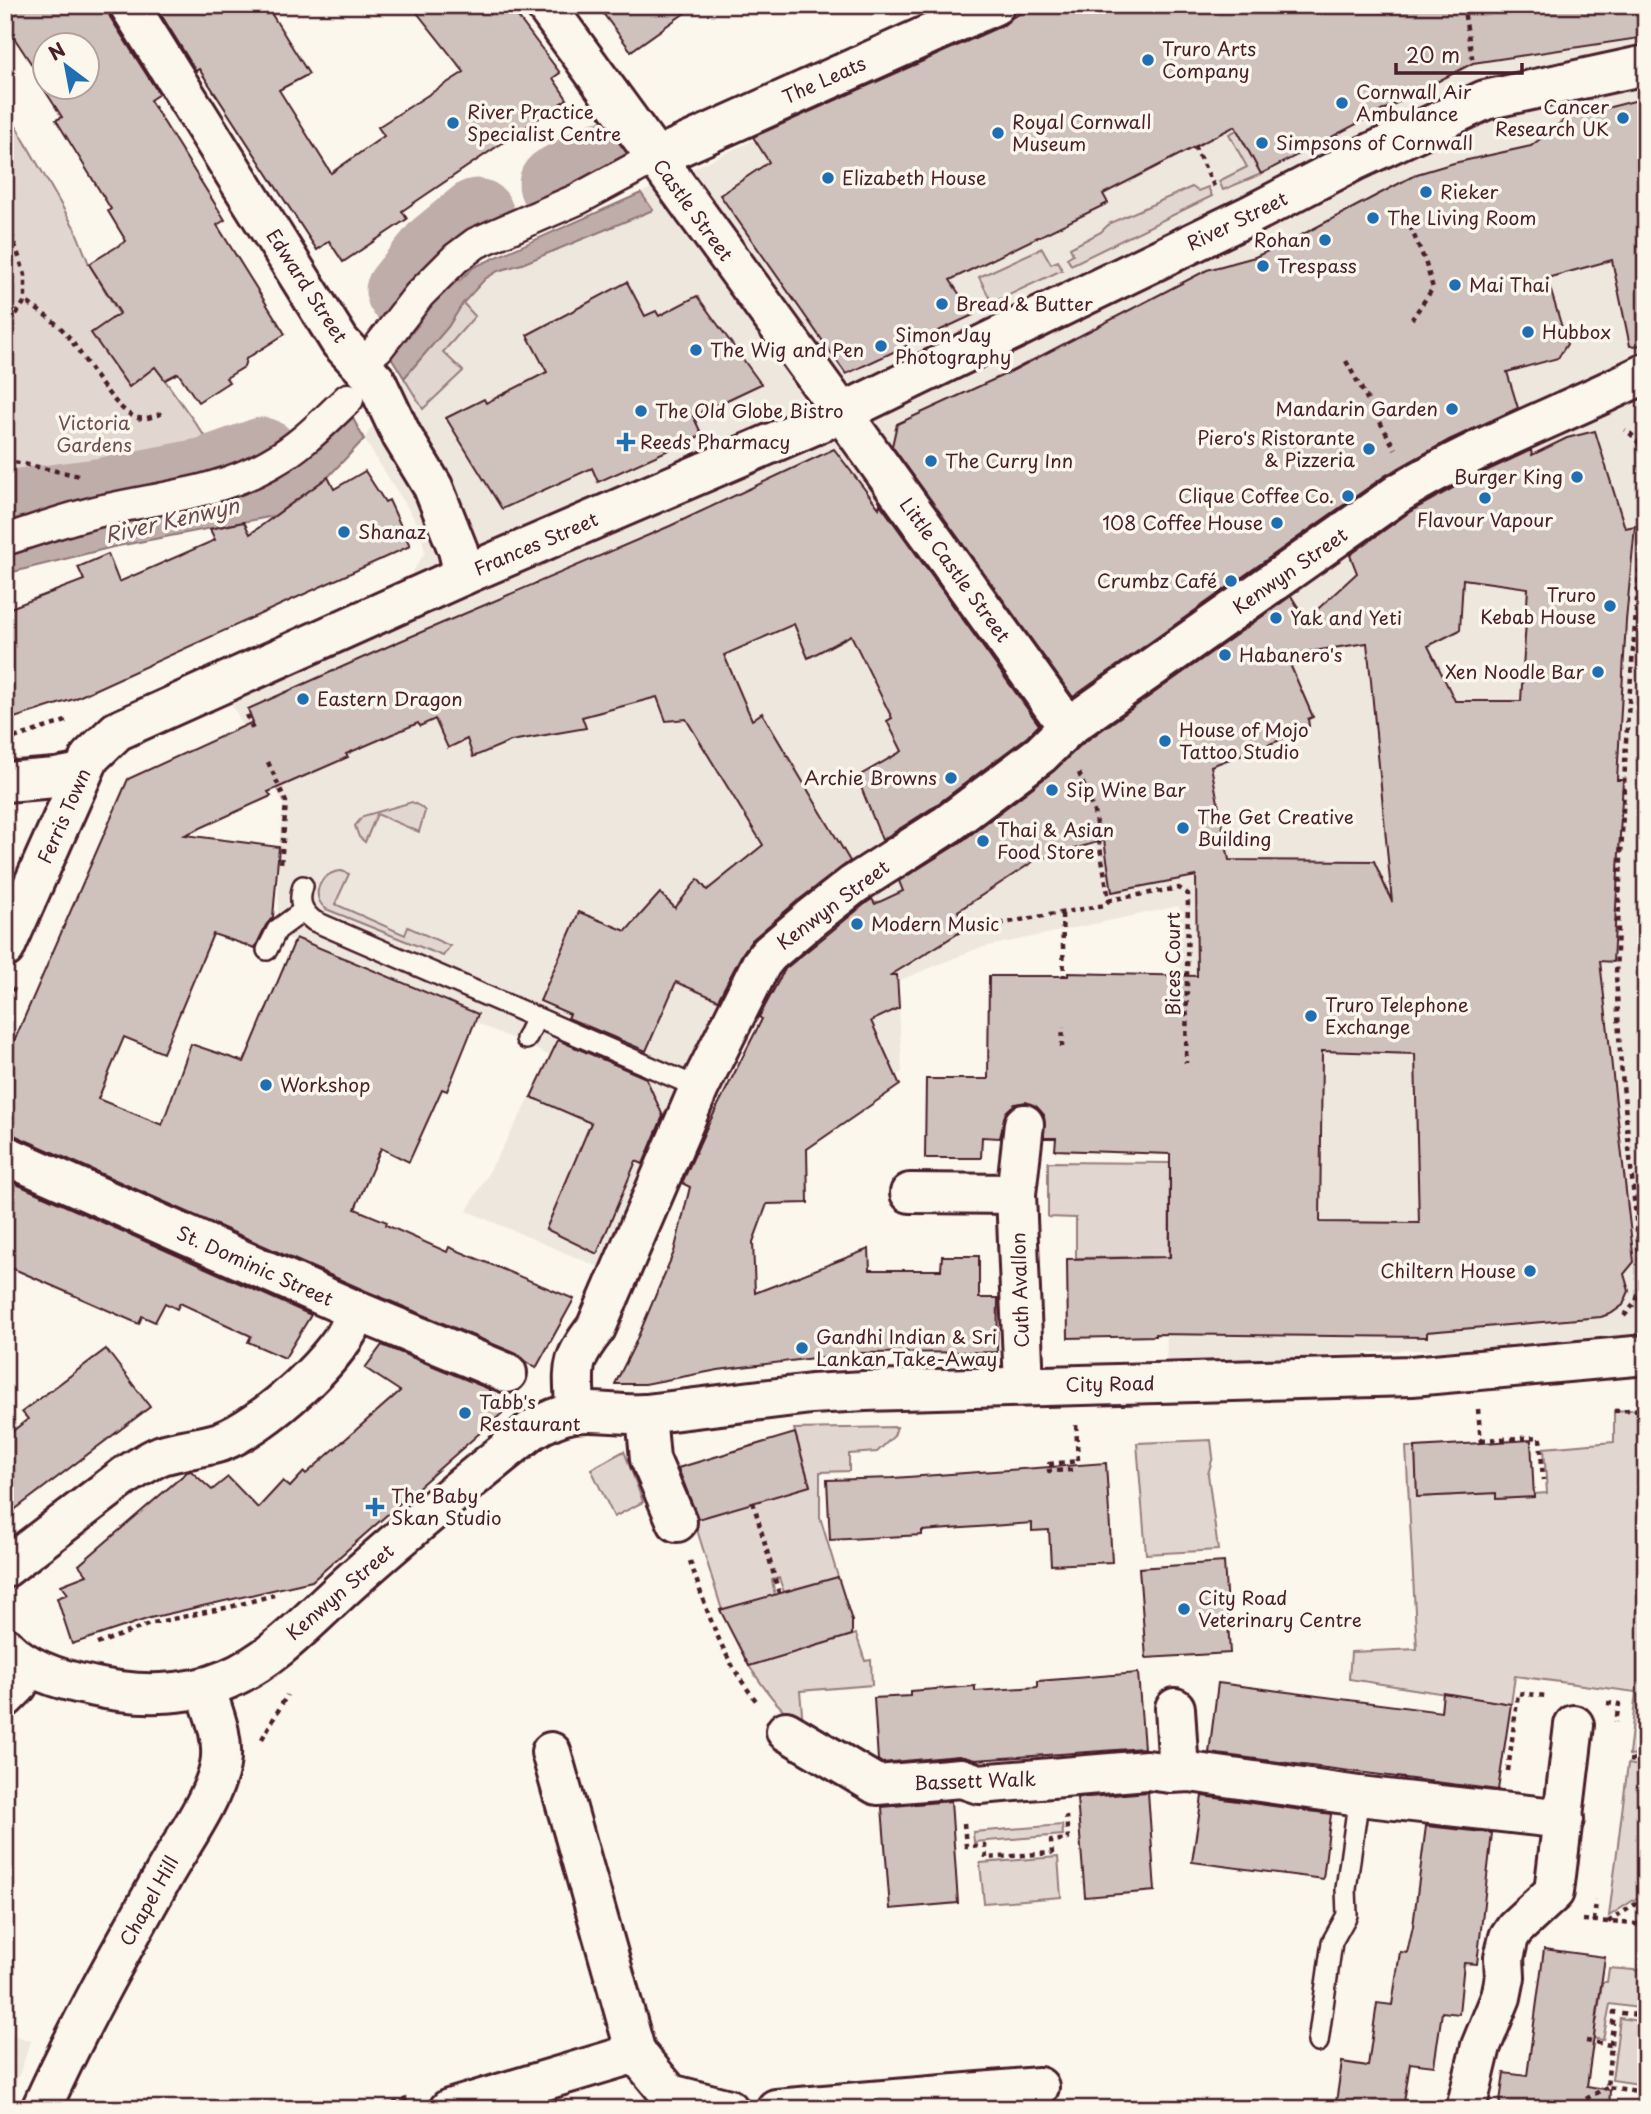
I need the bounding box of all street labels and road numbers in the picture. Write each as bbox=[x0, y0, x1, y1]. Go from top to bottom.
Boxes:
street label: The Leats bbox=[777, 48, 870, 110]
street label: Castle Street bbox=[647, 152, 741, 267]
street label: River Street bbox=[1181, 183, 1292, 257]
street label: Edward Street bbox=[261, 223, 355, 348]
street label: Little Castle Street bbox=[894, 491, 1018, 648]
street label: Frances Street bbox=[469, 504, 602, 582]
street label: Kenwyn Street bbox=[1226, 520, 1353, 620]
street label: Ferris Town bbox=[30, 763, 97, 868]
street label: Kenwyn Street bbox=[770, 852, 895, 956]
street label: Bices Court bbox=[1158, 912, 1186, 1016]
street label: St. Dominic Street bbox=[173, 1218, 338, 1312]
street label: Cuth Avallon bbox=[1003, 1232, 1035, 1348]
street label: City Road bbox=[1065, 1368, 1155, 1398]
street label: Kenwyn Street bbox=[279, 1536, 399, 1646]
street label: Bassett Walk bbox=[913, 1764, 1037, 1796]
street label: Chapel Hill bbox=[112, 1850, 184, 1951]

